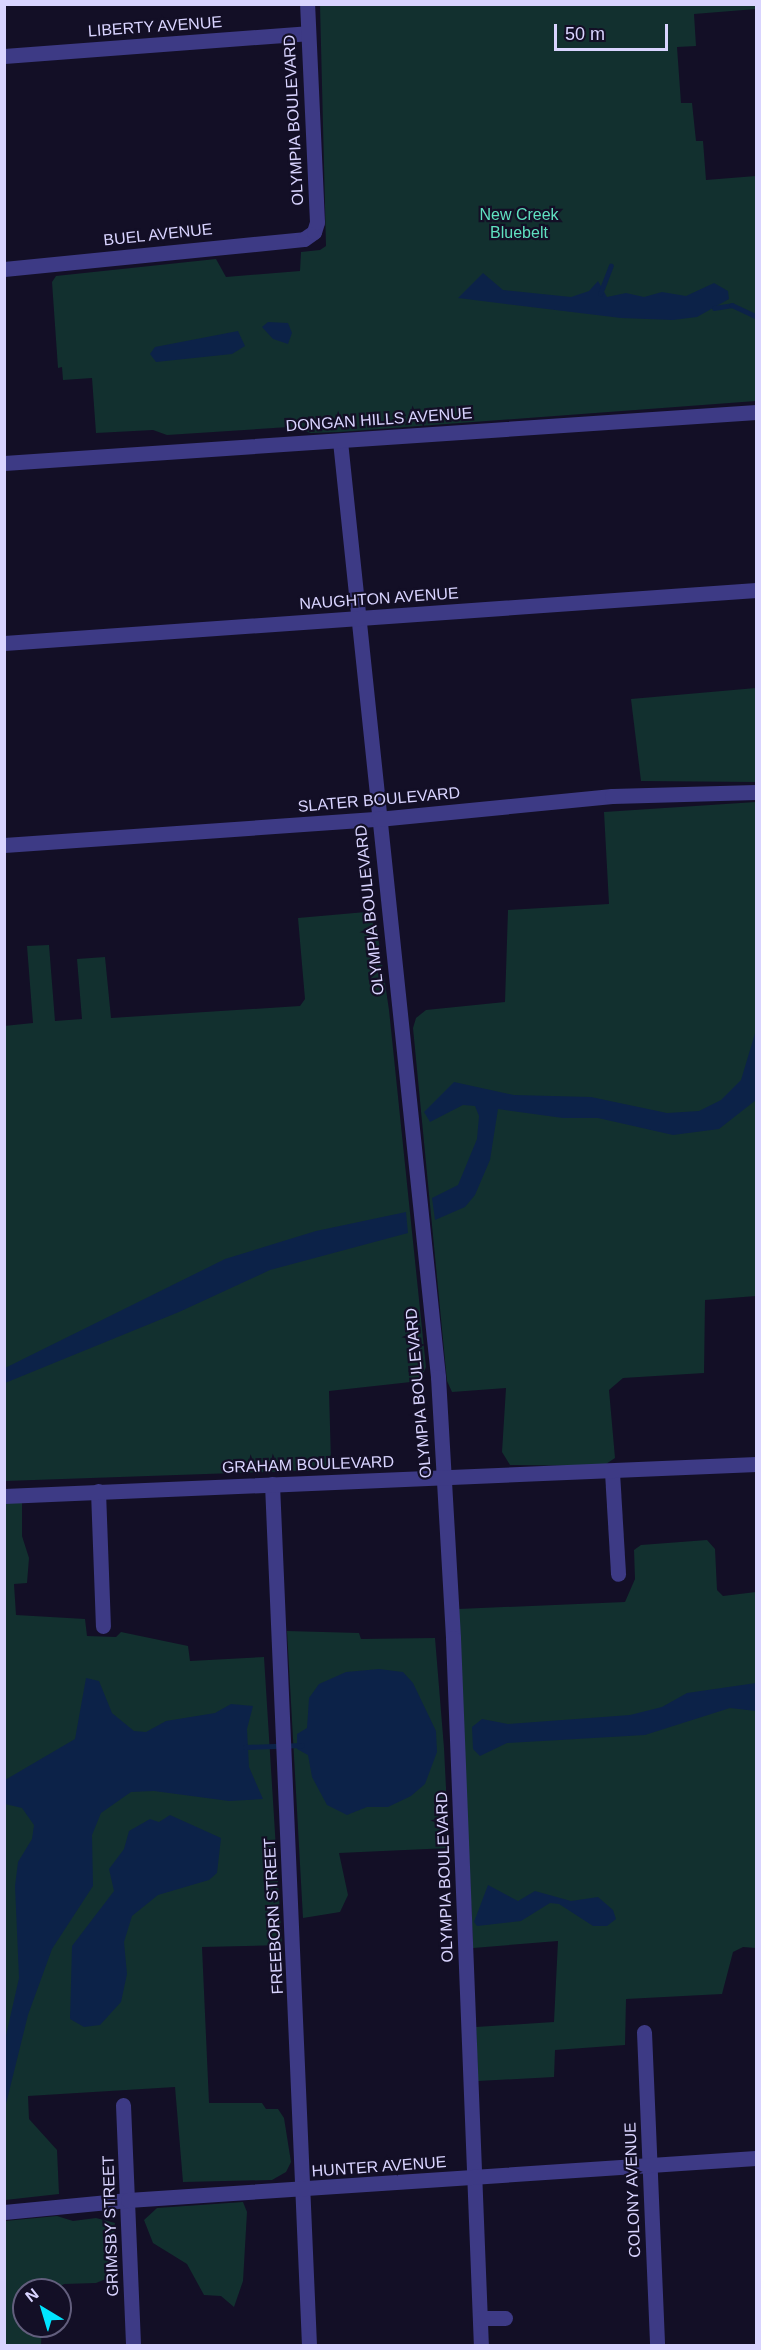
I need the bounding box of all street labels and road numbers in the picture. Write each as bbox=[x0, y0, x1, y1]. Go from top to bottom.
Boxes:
street label: LIBERTY AVENUE bbox=[87, 13, 223, 41]
street label: OLYMPIA BOULEVARD bbox=[280, 34, 308, 206]
street label: BUEL AVENUE bbox=[102, 220, 214, 250]
street label: DONGAN HILLS AVENUE bbox=[284, 404, 474, 436]
street label: NAUGHTON AVENUE bbox=[298, 584, 460, 614]
street label: SLATER BOULEVARD bbox=[297, 783, 461, 817]
street label: OLYMPIA BOULEVARD bbox=[351, 824, 389, 996]
street label: OLYMPIA BOULEVARD bbox=[402, 1307, 436, 1479]
street label: GRAHAM BOULEVARD bbox=[222, 1452, 394, 1478]
street label: OLYMPIA BOULEVARD bbox=[432, 1791, 458, 1963]
street label: FREEBORN STREET bbox=[260, 1837, 288, 1995]
street label: COLONY AVENUE bbox=[621, 2121, 645, 2259]
street label: HUNTER AVENUE bbox=[311, 2153, 447, 2181]
street label: GRIMSBY STREET bbox=[99, 2155, 123, 2297]

